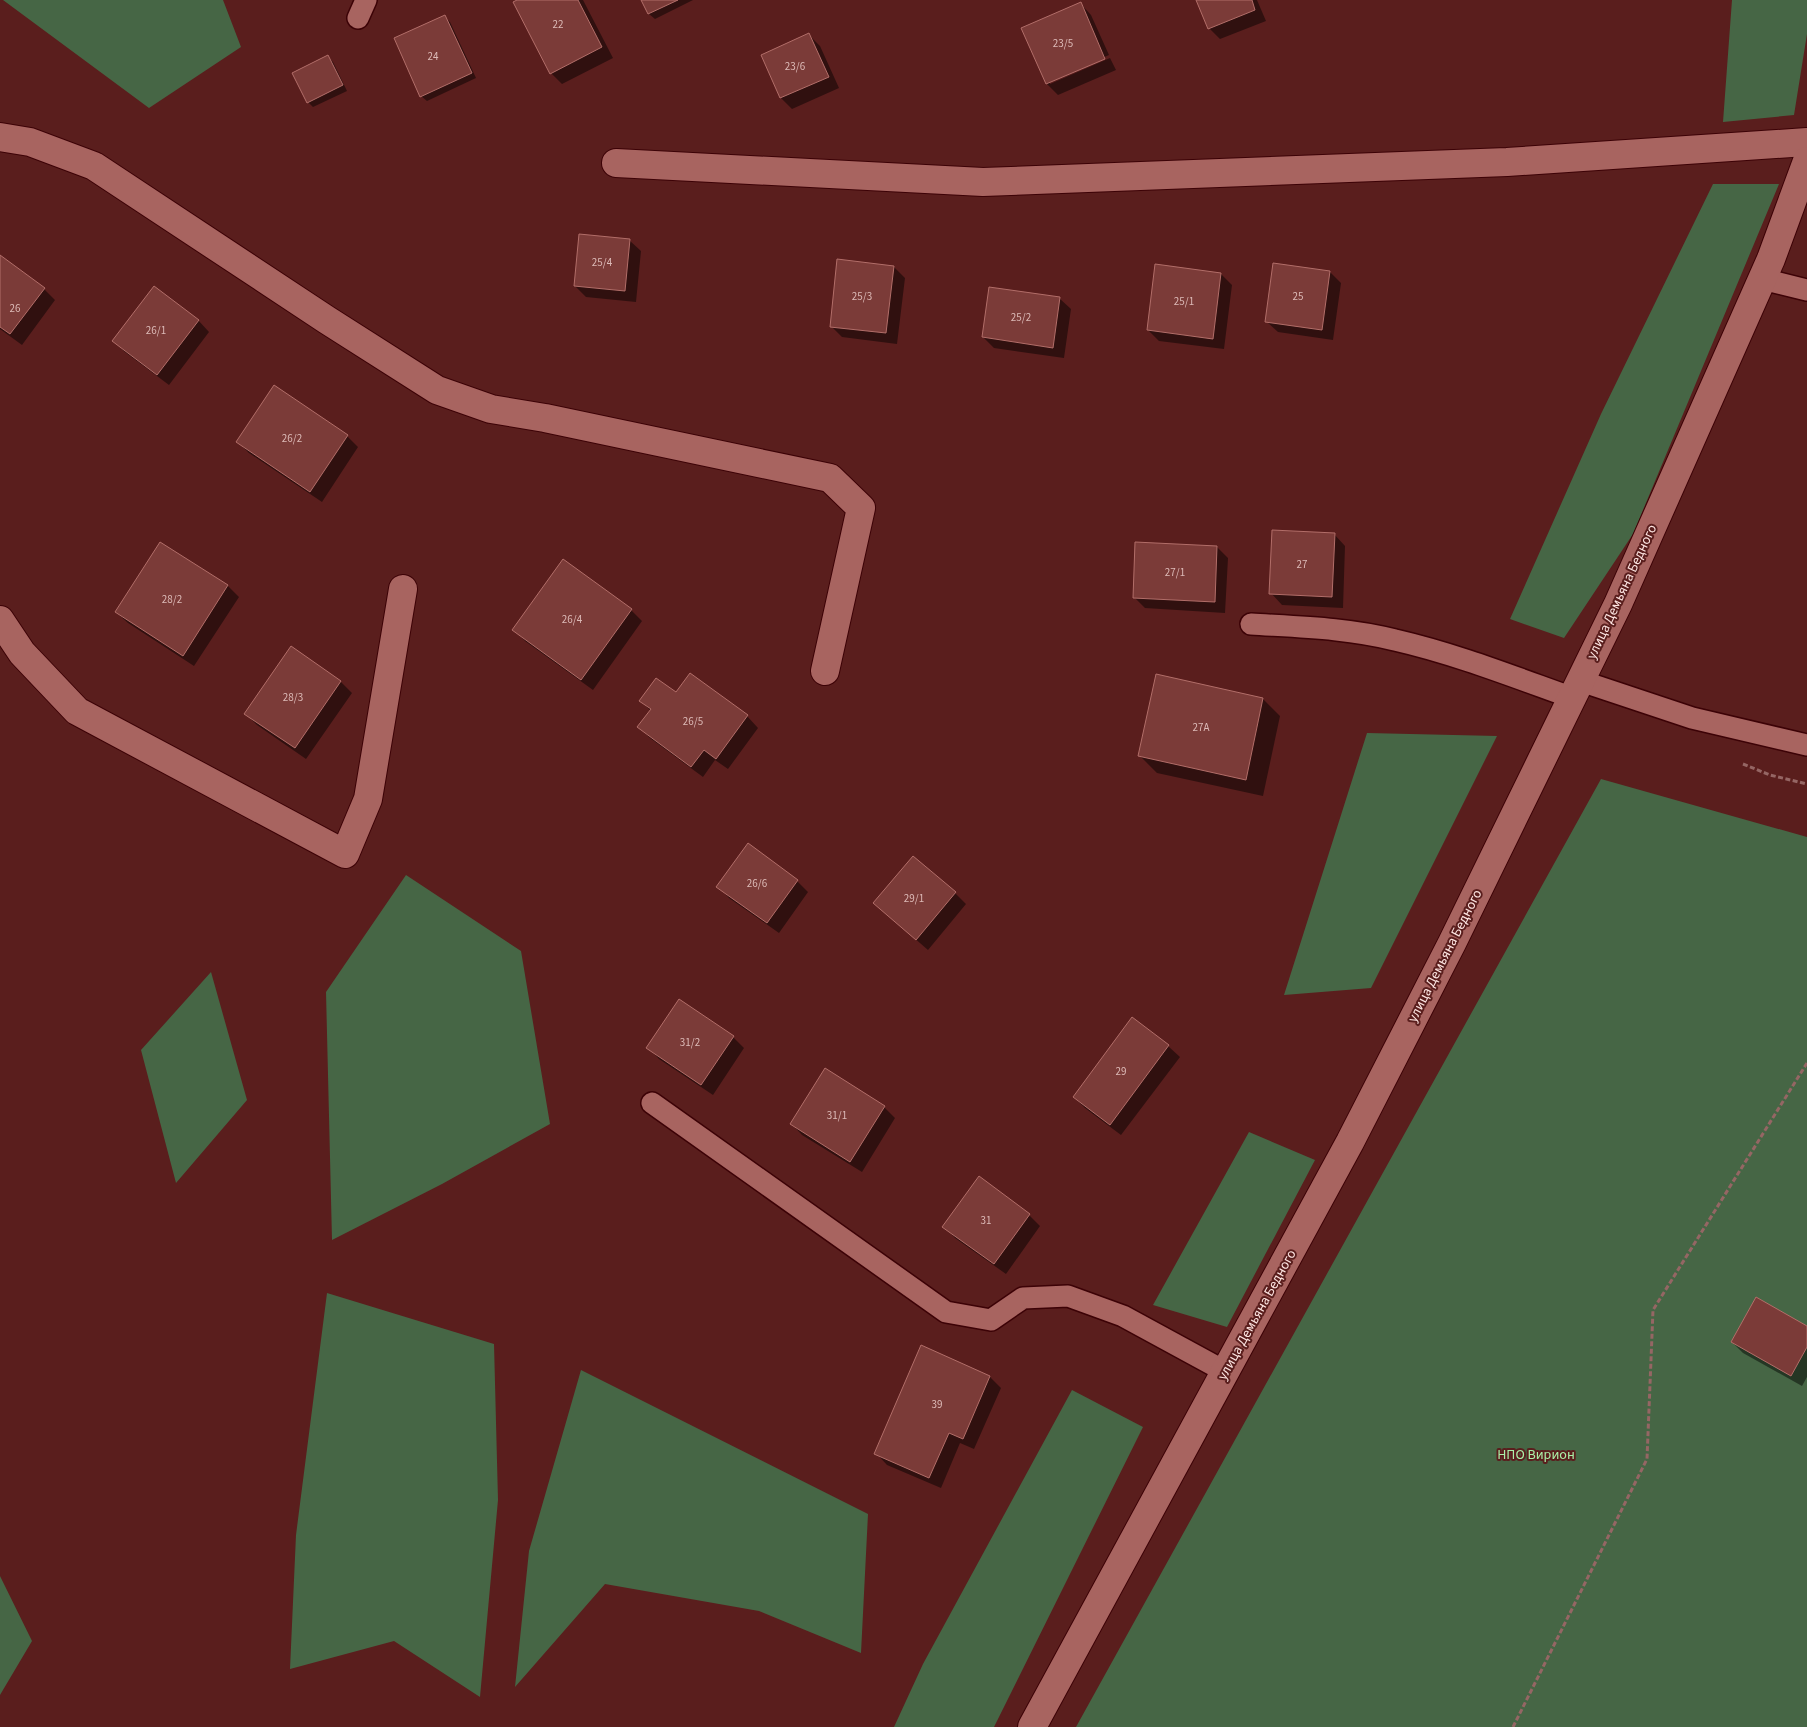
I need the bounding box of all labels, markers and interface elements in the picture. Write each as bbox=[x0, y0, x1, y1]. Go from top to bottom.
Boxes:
house number: 22 bbox=[553, 17, 563, 32]
house number: 23/5 bbox=[1053, 36, 1073, 51]
house number: 24 bbox=[428, 49, 439, 64]
house number: 23/6 bbox=[785, 59, 806, 74]
house number: 25/4 bbox=[592, 255, 613, 270]
house number: 25/3 bbox=[852, 289, 872, 304]
house number: 25 bbox=[1293, 289, 1303, 304]
house number: 25/1 bbox=[1174, 294, 1194, 309]
house number: 26 bbox=[10, 301, 21, 316]
house number: 25/2 bbox=[1011, 310, 1031, 325]
house number: 26/1 bbox=[146, 323, 166, 338]
house number: 26/2 bbox=[282, 431, 302, 446]
street label: улица Демьяна Бедного bbox=[1582, 521, 1662, 663]
house number: 27 bbox=[1297, 557, 1307, 572]
house number: 27/1 bbox=[1165, 565, 1185, 580]
house number: 28/2 bbox=[162, 592, 182, 607]
house number: 26/4 bbox=[562, 612, 583, 627]
house number: 28/3 bbox=[283, 690, 303, 705]
house number: 26/5 bbox=[683, 714, 703, 729]
house number: 27А bbox=[1193, 720, 1209, 735]
house number: 26/6 bbox=[747, 876, 768, 891]
street label: улица Демьяна Бедного bbox=[1403, 886, 1487, 1026]
house number: 29/1 bbox=[904, 891, 924, 906]
house number: 31/2 bbox=[680, 1035, 700, 1050]
house number: 29 bbox=[1116, 1064, 1126, 1079]
house number: 31/1 bbox=[827, 1108, 847, 1123]
house number: 31 bbox=[981, 1213, 991, 1228]
street label: улица Демьяна Бедного bbox=[1213, 1246, 1301, 1384]
house number: 39 bbox=[932, 1397, 942, 1412]
park label: НПО Вирион bbox=[1497, 1445, 1575, 1465]

